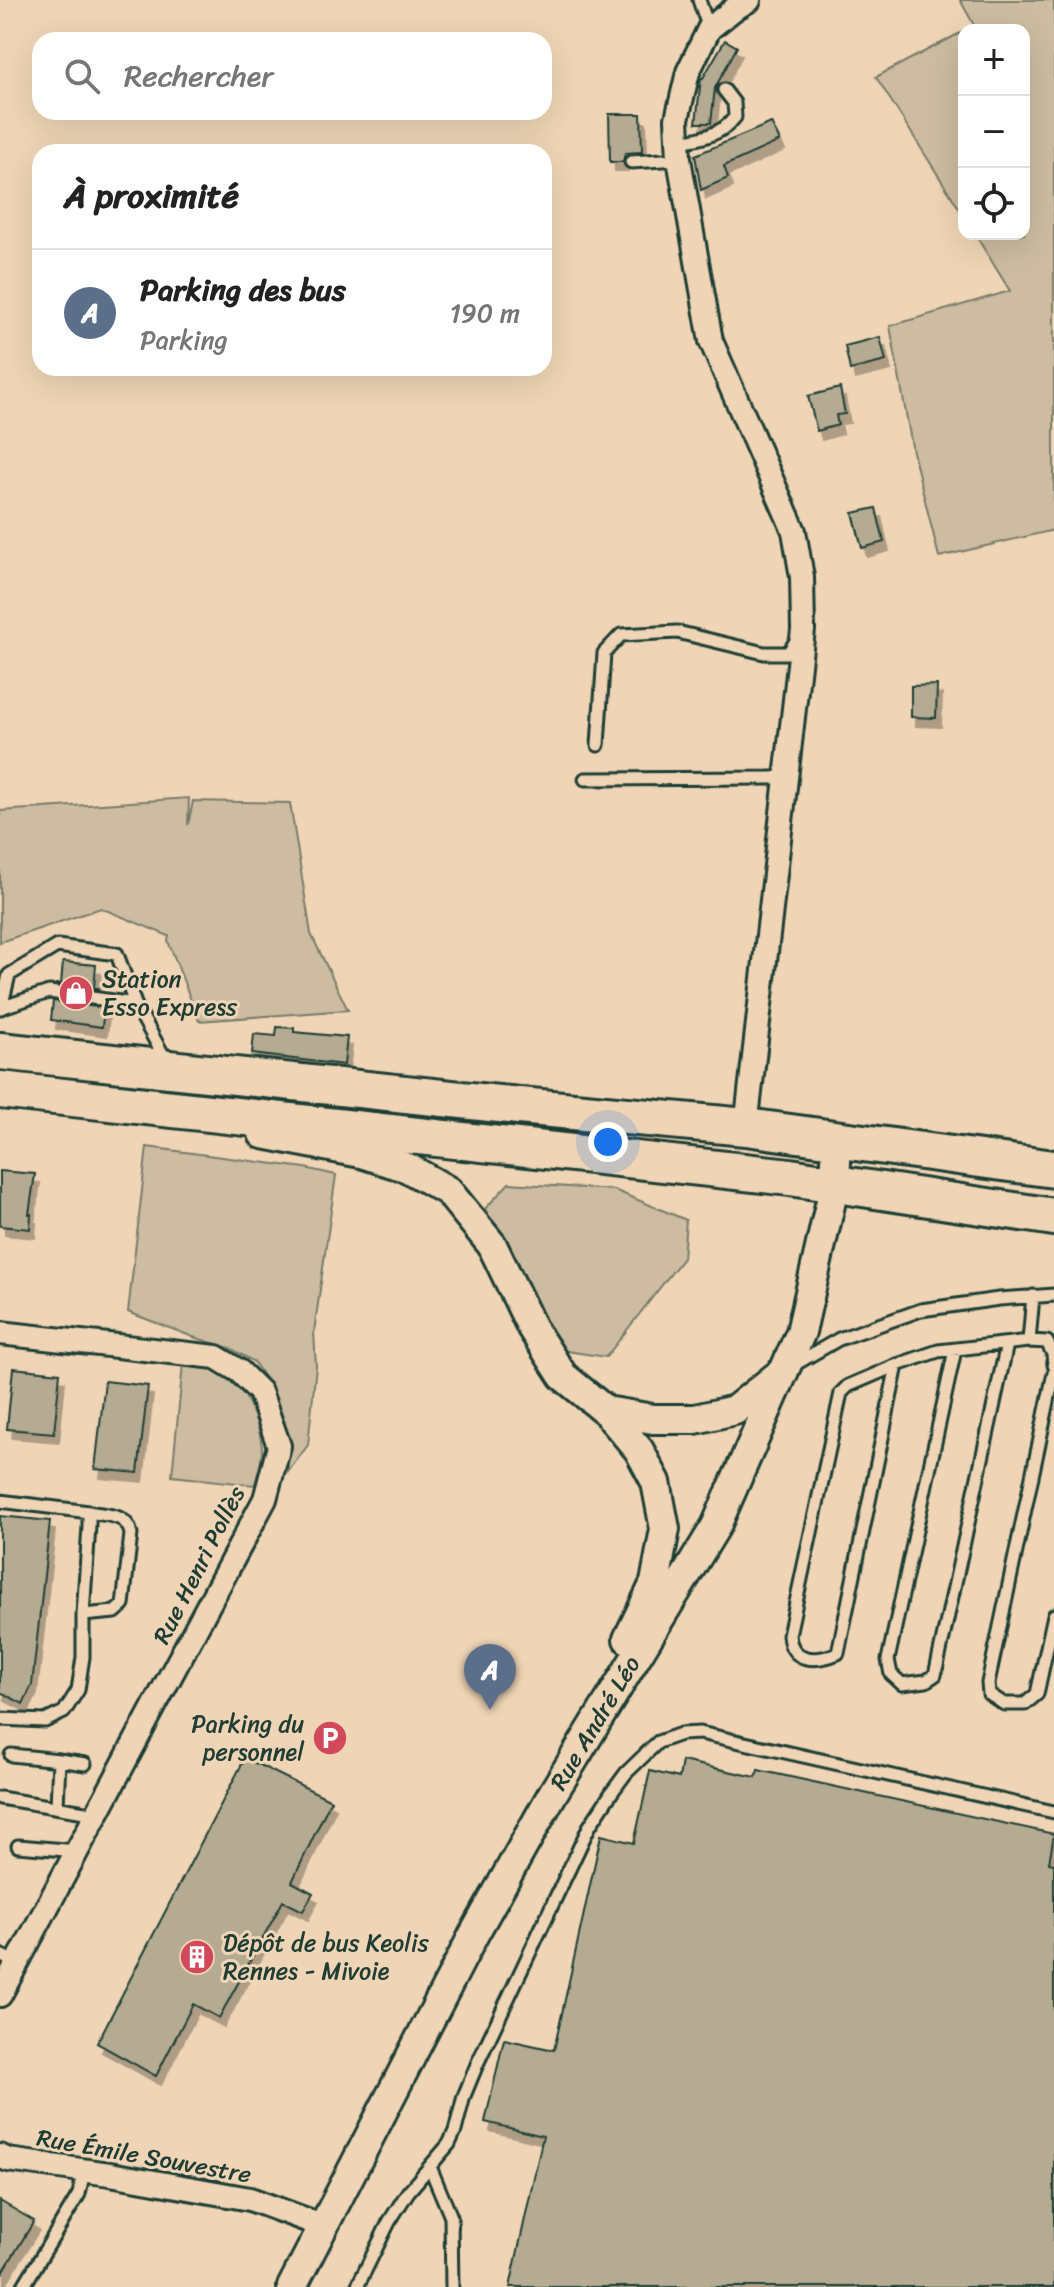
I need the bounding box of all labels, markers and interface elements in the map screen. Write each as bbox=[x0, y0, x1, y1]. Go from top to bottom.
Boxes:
map controls bbox=[958, 24, 1030, 240]
button: + bbox=[958, 24, 1030, 96]
search box bbox=[32, 32, 552, 120]
text: Rechercher bbox=[124, 49, 274, 103]
icon: search bbox=[60, 54, 104, 98]
button: − bbox=[958, 96, 1030, 168]
text: À proximité bbox=[64, 166, 239, 226]
button: locate bbox=[958, 168, 1030, 240]
text: Parking des bus bbox=[140, 263, 346, 317]
text: A bbox=[81, 290, 99, 336]
text: 190 m bbox=[450, 290, 520, 336]
text: Parking bbox=[140, 317, 228, 363]
place label: Station Esso Express bbox=[102, 958, 238, 1028]
shop icon: Station Esso Express bbox=[57, 974, 95, 1012]
your location bbox=[588, 1122, 628, 1162]
street label: Rue Henri Pollès bbox=[141, 1478, 257, 1652]
pin: A bbox=[464, 1644, 516, 1710]
street label: Rue André Léo bbox=[538, 1647, 652, 1799]
place label: Parking du personnel bbox=[191, 1703, 305, 1773]
parking icon: Parking du personnel bbox=[311, 1719, 349, 1757]
place label: Dépôt de bus Keolis Rennes - Mivoie bbox=[223, 1922, 430, 1992]
building icon: Dépôt de bus Keolis Rennes - Mivoie bbox=[178, 1938, 216, 1976]
street label: Rue Émile Souvestre bbox=[33, 2116, 255, 2196]

